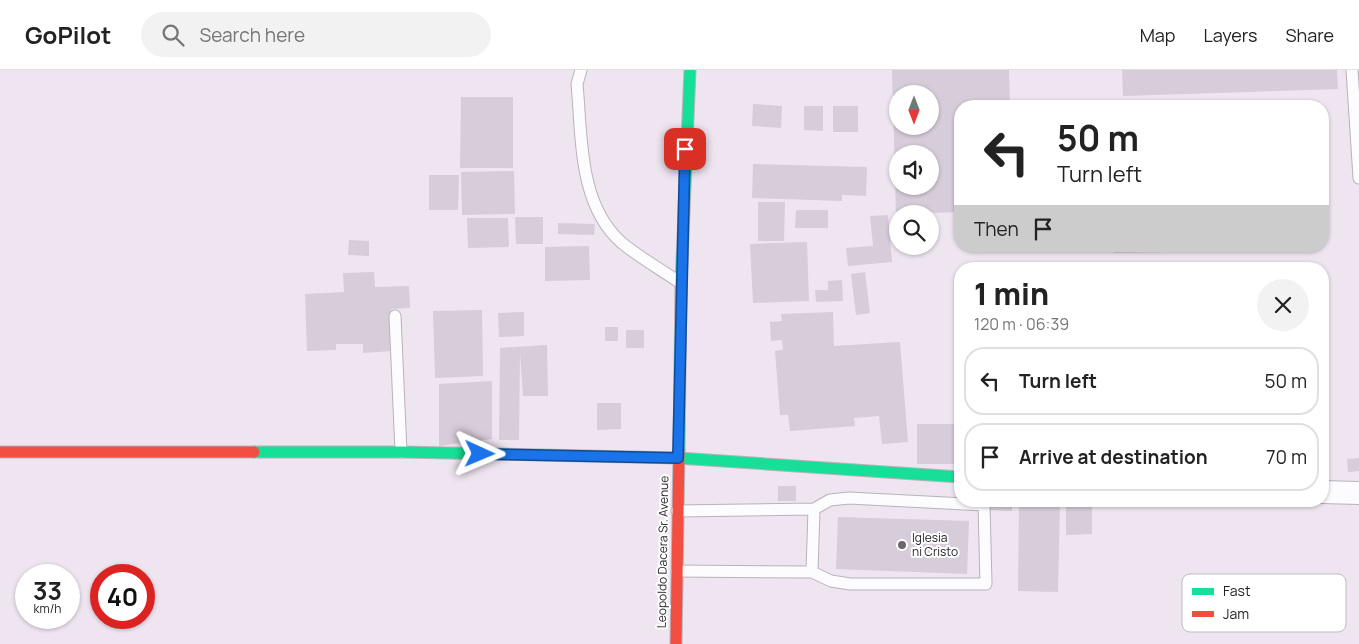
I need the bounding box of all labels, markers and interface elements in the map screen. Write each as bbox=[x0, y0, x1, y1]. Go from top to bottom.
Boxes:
search box bbox=[141, 12, 491, 57]
text: GoPilot bbox=[25, 18, 111, 51]
icon: search bbox=[159, 21, 187, 49]
text: Search here bbox=[199, 22, 305, 48]
text: Map bbox=[1140, 23, 1175, 47]
text: Layers bbox=[1203, 23, 1257, 47]
text: Share bbox=[1285, 23, 1334, 47]
north arrow bbox=[889, 85, 939, 135]
map controls bbox=[889, 85, 939, 255]
text: 50 m bbox=[1057, 114, 1139, 162]
icon: left bbox=[974, 120, 1039, 185]
pin bbox=[664, 128, 706, 170]
icon: arrive bbox=[671, 135, 699, 163]
button: sound bbox=[889, 145, 939, 195]
text: Turn left bbox=[1057, 159, 1142, 189]
button: search bbox=[889, 205, 939, 255]
icon: arrive bbox=[1029, 215, 1057, 243]
text: Then bbox=[974, 216, 1019, 242]
text: 1 min bbox=[974, 273, 1049, 314]
button: close bbox=[1257, 279, 1309, 331]
text: 120 m · 06:39 bbox=[974, 313, 1069, 335]
icon: left bbox=[976, 367, 1004, 395]
text: Turn left bbox=[1019, 368, 1097, 394]
text: 50 m bbox=[1265, 368, 1307, 394]
position arrow bbox=[453, 427, 505, 479]
icon: arrive bbox=[976, 443, 1004, 471]
text: Arrive at destination bbox=[1019, 444, 1208, 470]
text: 70 m bbox=[1266, 444, 1307, 470]
street label: Leopoldo Dacera Sr. Avenue bbox=[653, 476, 672, 628]
place label: Iglesia ni Cristo bbox=[912, 529, 958, 560]
marker: Iglesia ni Cristo bbox=[896, 539, 908, 551]
speed limit sign: 40 bbox=[90, 564, 155, 629]
text: 33 bbox=[33, 573, 62, 608]
legend bbox=[1182, 574, 1346, 632]
text: Fast bbox=[1223, 581, 1251, 600]
text: km/h bbox=[34, 600, 61, 617]
text: Jam bbox=[1223, 604, 1249, 623]

